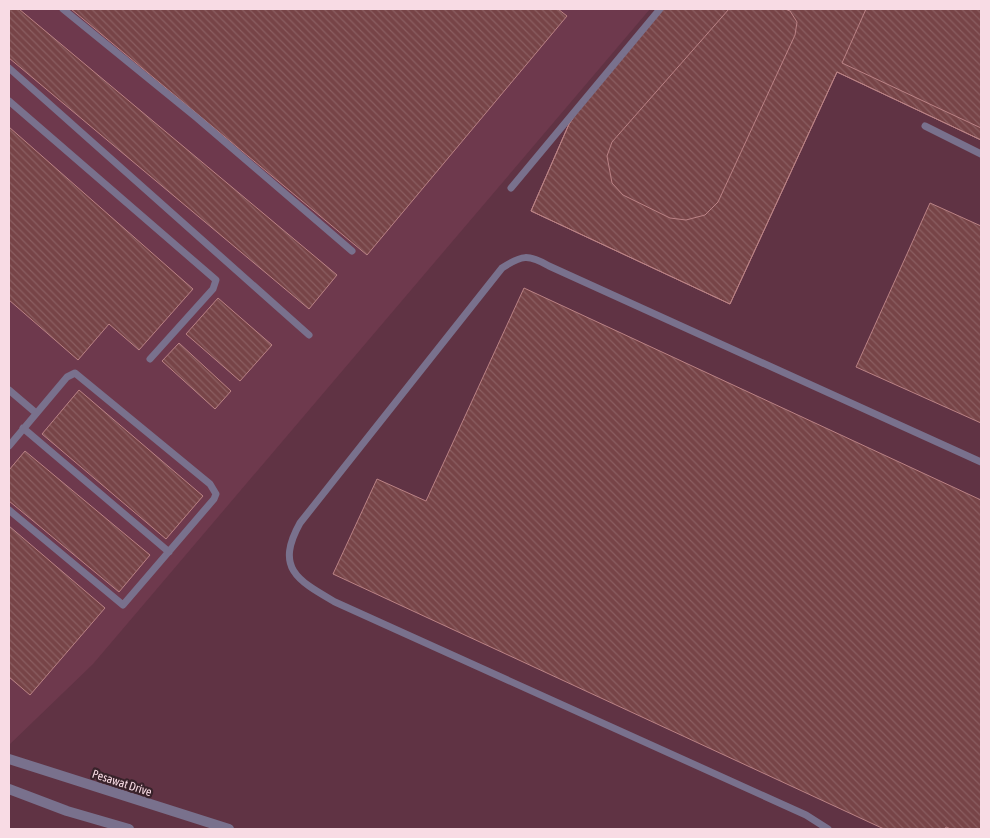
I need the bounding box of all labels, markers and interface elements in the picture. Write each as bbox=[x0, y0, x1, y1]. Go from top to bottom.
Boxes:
street label: Pesawat Drive bbox=[90, 767, 154, 799]

